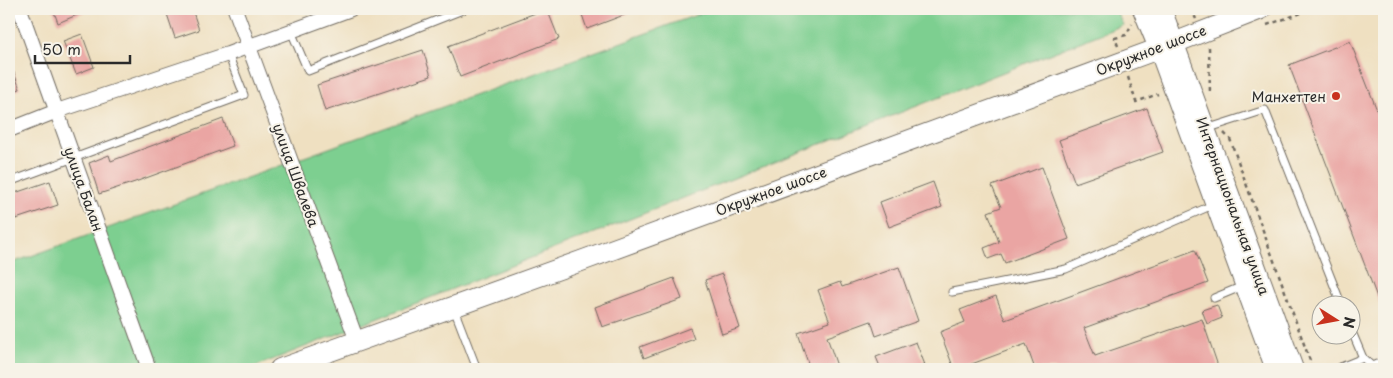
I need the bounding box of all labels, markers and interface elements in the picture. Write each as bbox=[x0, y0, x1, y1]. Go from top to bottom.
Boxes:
street label: Окружное шоссе bbox=[1093, 19, 1209, 81]
scale bar bbox=[35, 32, 130, 64]
text: 50 m bbox=[42, 37, 81, 60]
place label: Манхеттен bbox=[1252, 86, 1326, 107]
marker: Манхеттен bbox=[1330, 90, 1342, 102]
street label: Интернациональная улица bbox=[1191, 114, 1275, 298]
street label: улица Швалева bbox=[267, 120, 325, 230]
street label: улица Балан bbox=[59, 144, 109, 234]
street label: Окружное шоссе bbox=[713, 161, 829, 221]
north arrow bbox=[1310, 296, 1360, 346]
text: N bbox=[1338, 315, 1361, 330]

